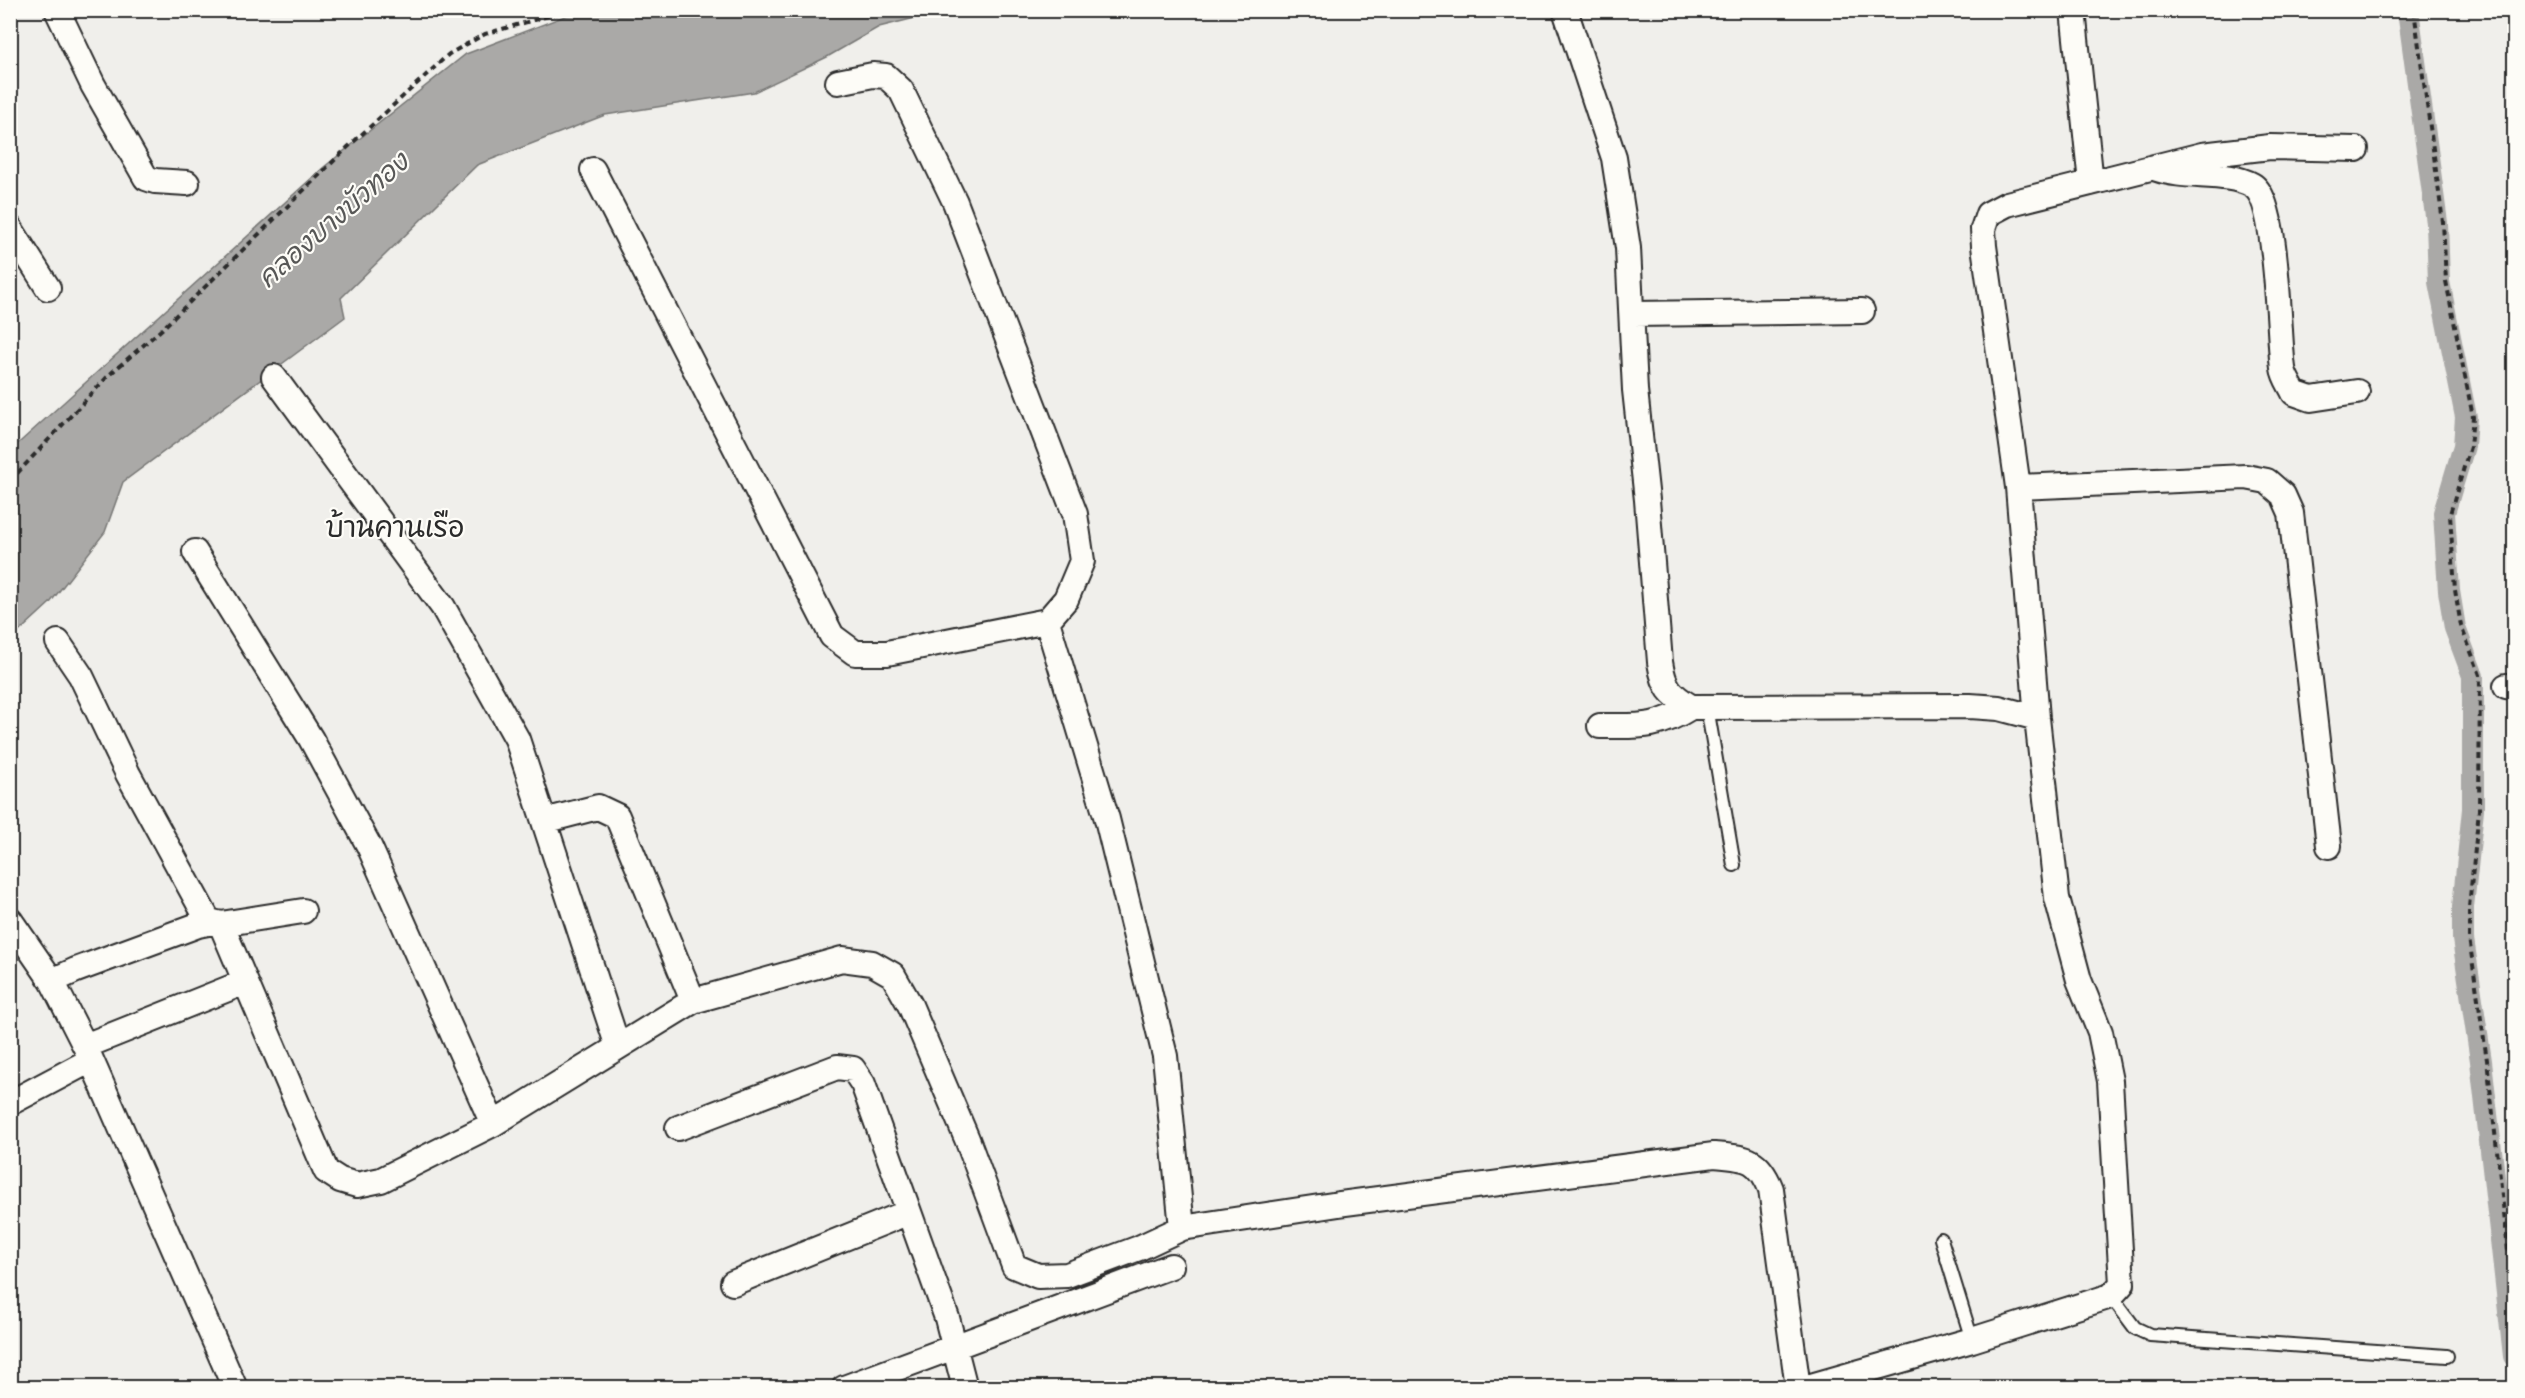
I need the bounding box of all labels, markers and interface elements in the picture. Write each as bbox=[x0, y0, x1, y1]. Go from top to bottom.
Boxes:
water label: คลองบางบัวทอง bbox=[250, 143, 417, 295]
district label: บ้านคานเรือ bbox=[326, 509, 464, 545]

